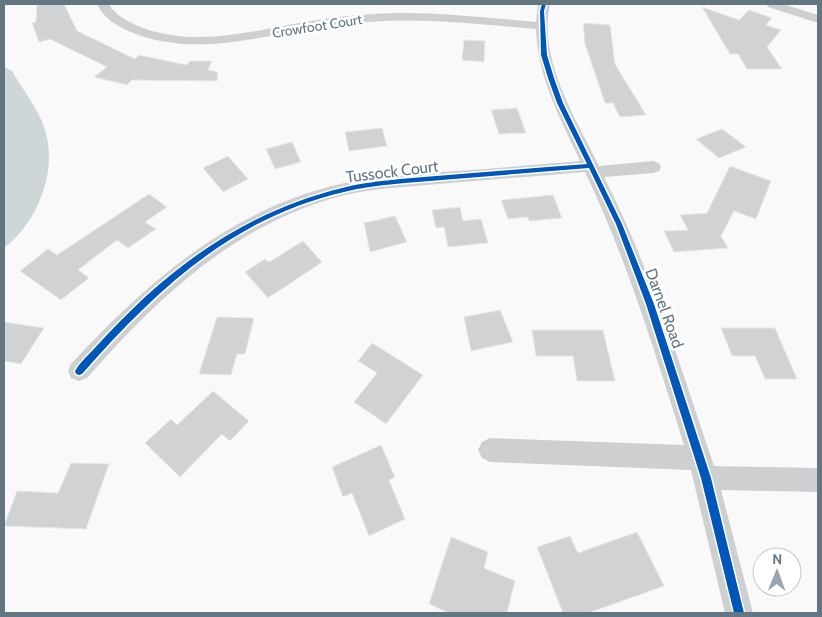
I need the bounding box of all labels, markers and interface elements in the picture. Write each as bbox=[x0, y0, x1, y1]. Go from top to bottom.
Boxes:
street label: Crowfoot Court bbox=[271, 10, 364, 42]
street label: Tussock Court bbox=[345, 156, 440, 187]
street label: Darnel Road bbox=[641, 266, 688, 351]
north arrow bbox=[752, 547, 802, 597]
text: N bbox=[772, 550, 782, 568]

